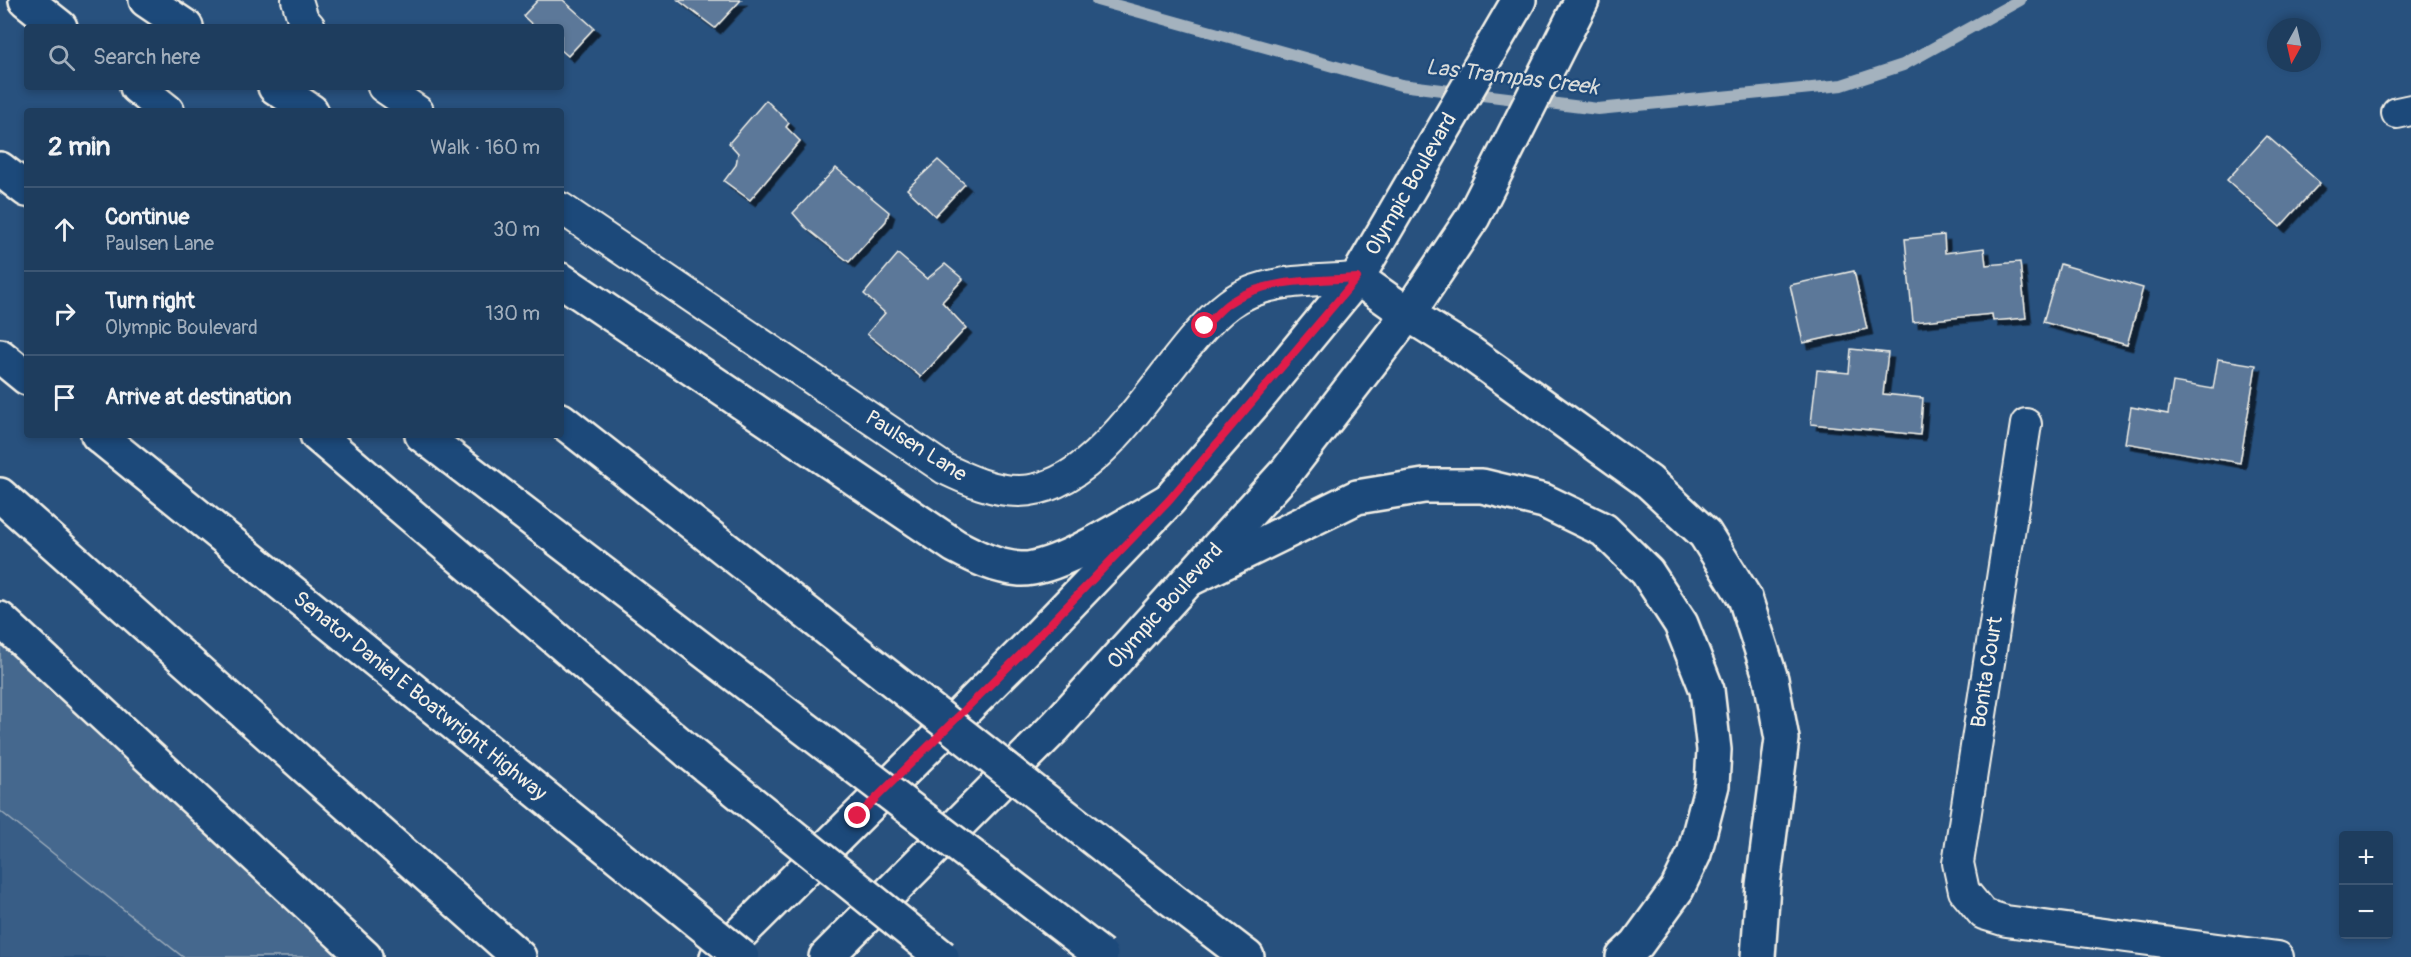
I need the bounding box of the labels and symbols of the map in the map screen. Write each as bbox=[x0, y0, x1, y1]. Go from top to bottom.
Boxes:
north arrow bbox=[2267, 18, 2321, 72]
water label: Las Trampas Creek bbox=[1424, 53, 1602, 102]
street label: Olympic Boulevard bbox=[1359, 108, 1463, 260]
route start bbox=[1191, 312, 1217, 338]
street label: Paulsen Lane bbox=[860, 404, 972, 488]
street label: Olympic Boulevard bbox=[1101, 537, 1229, 675]
street label: Senator Daniel E Boatwright Highway bbox=[288, 585, 552, 807]
street label: Bonita Court bbox=[1965, 614, 2009, 729]
route end bbox=[844, 802, 870, 828]

